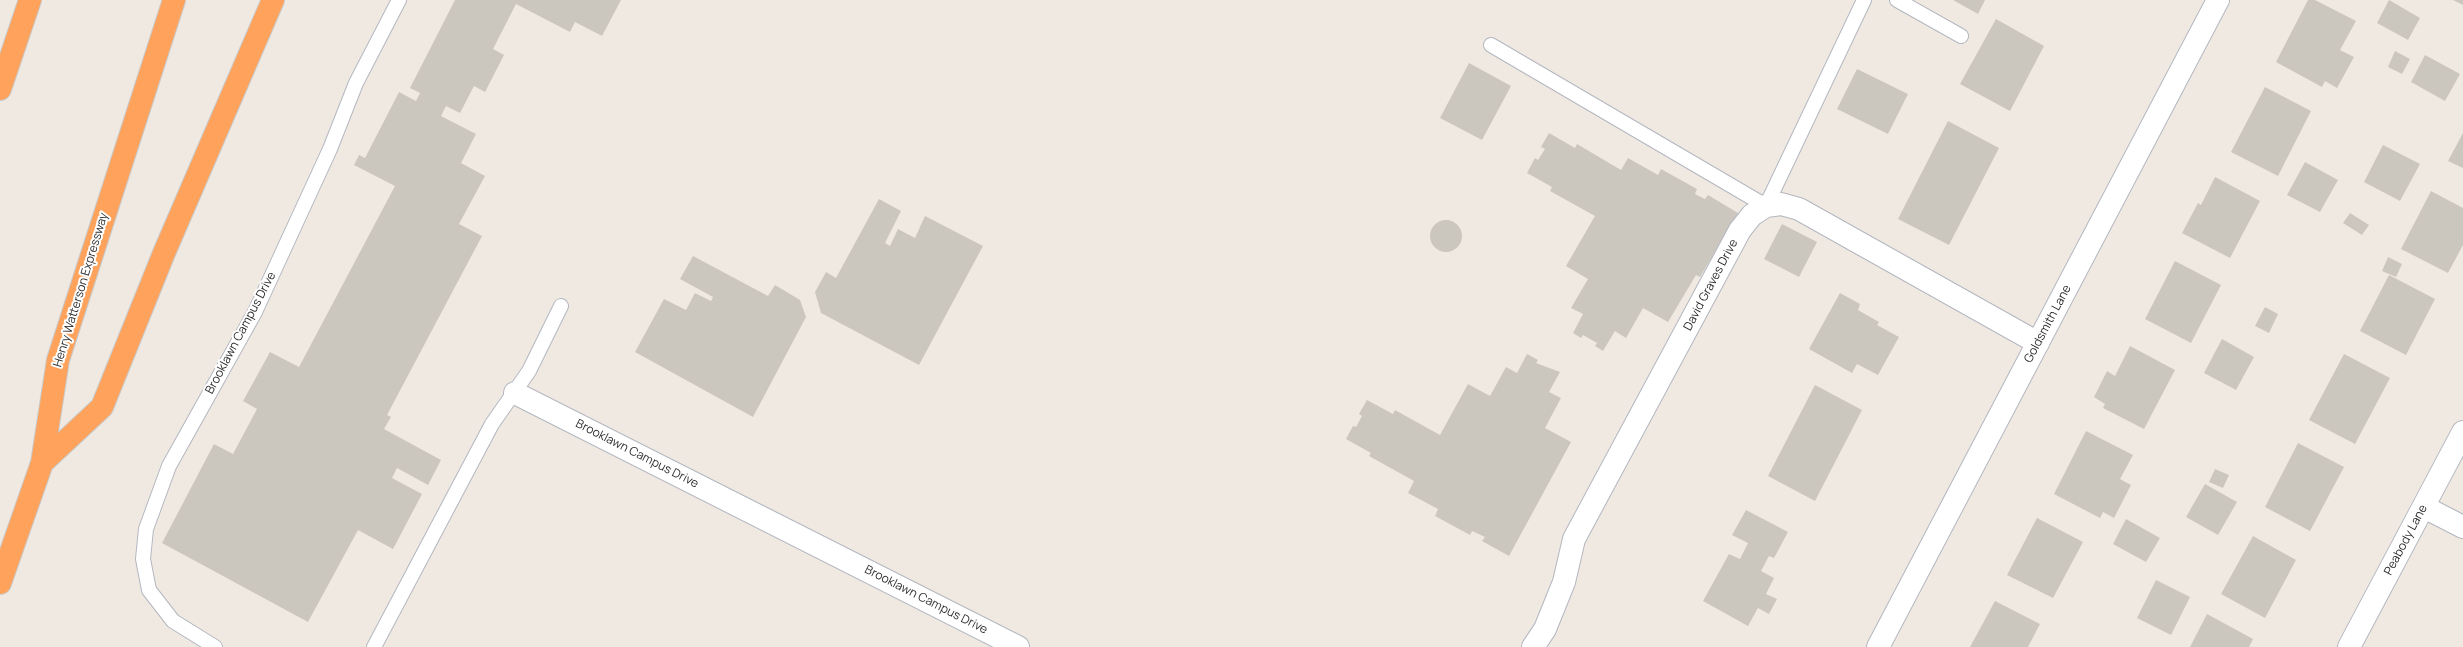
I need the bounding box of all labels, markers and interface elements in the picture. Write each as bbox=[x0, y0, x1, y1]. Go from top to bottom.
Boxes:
street label: Henry Watterson Expressway bbox=[51, 211, 111, 369]
street label: David Graves Drive bbox=[1681, 237, 1741, 333]
street label: Brooklawn Campus Drive bbox=[203, 270, 279, 396]
street label: Goldsmith Lane bbox=[2021, 283, 2075, 365]
street label: Brooklawn Campus Drive bbox=[573, 417, 701, 491]
street label: Peabody Lane bbox=[2381, 502, 2431, 578]
street label: Brooklawn Campus Drive bbox=[862, 563, 990, 637]

